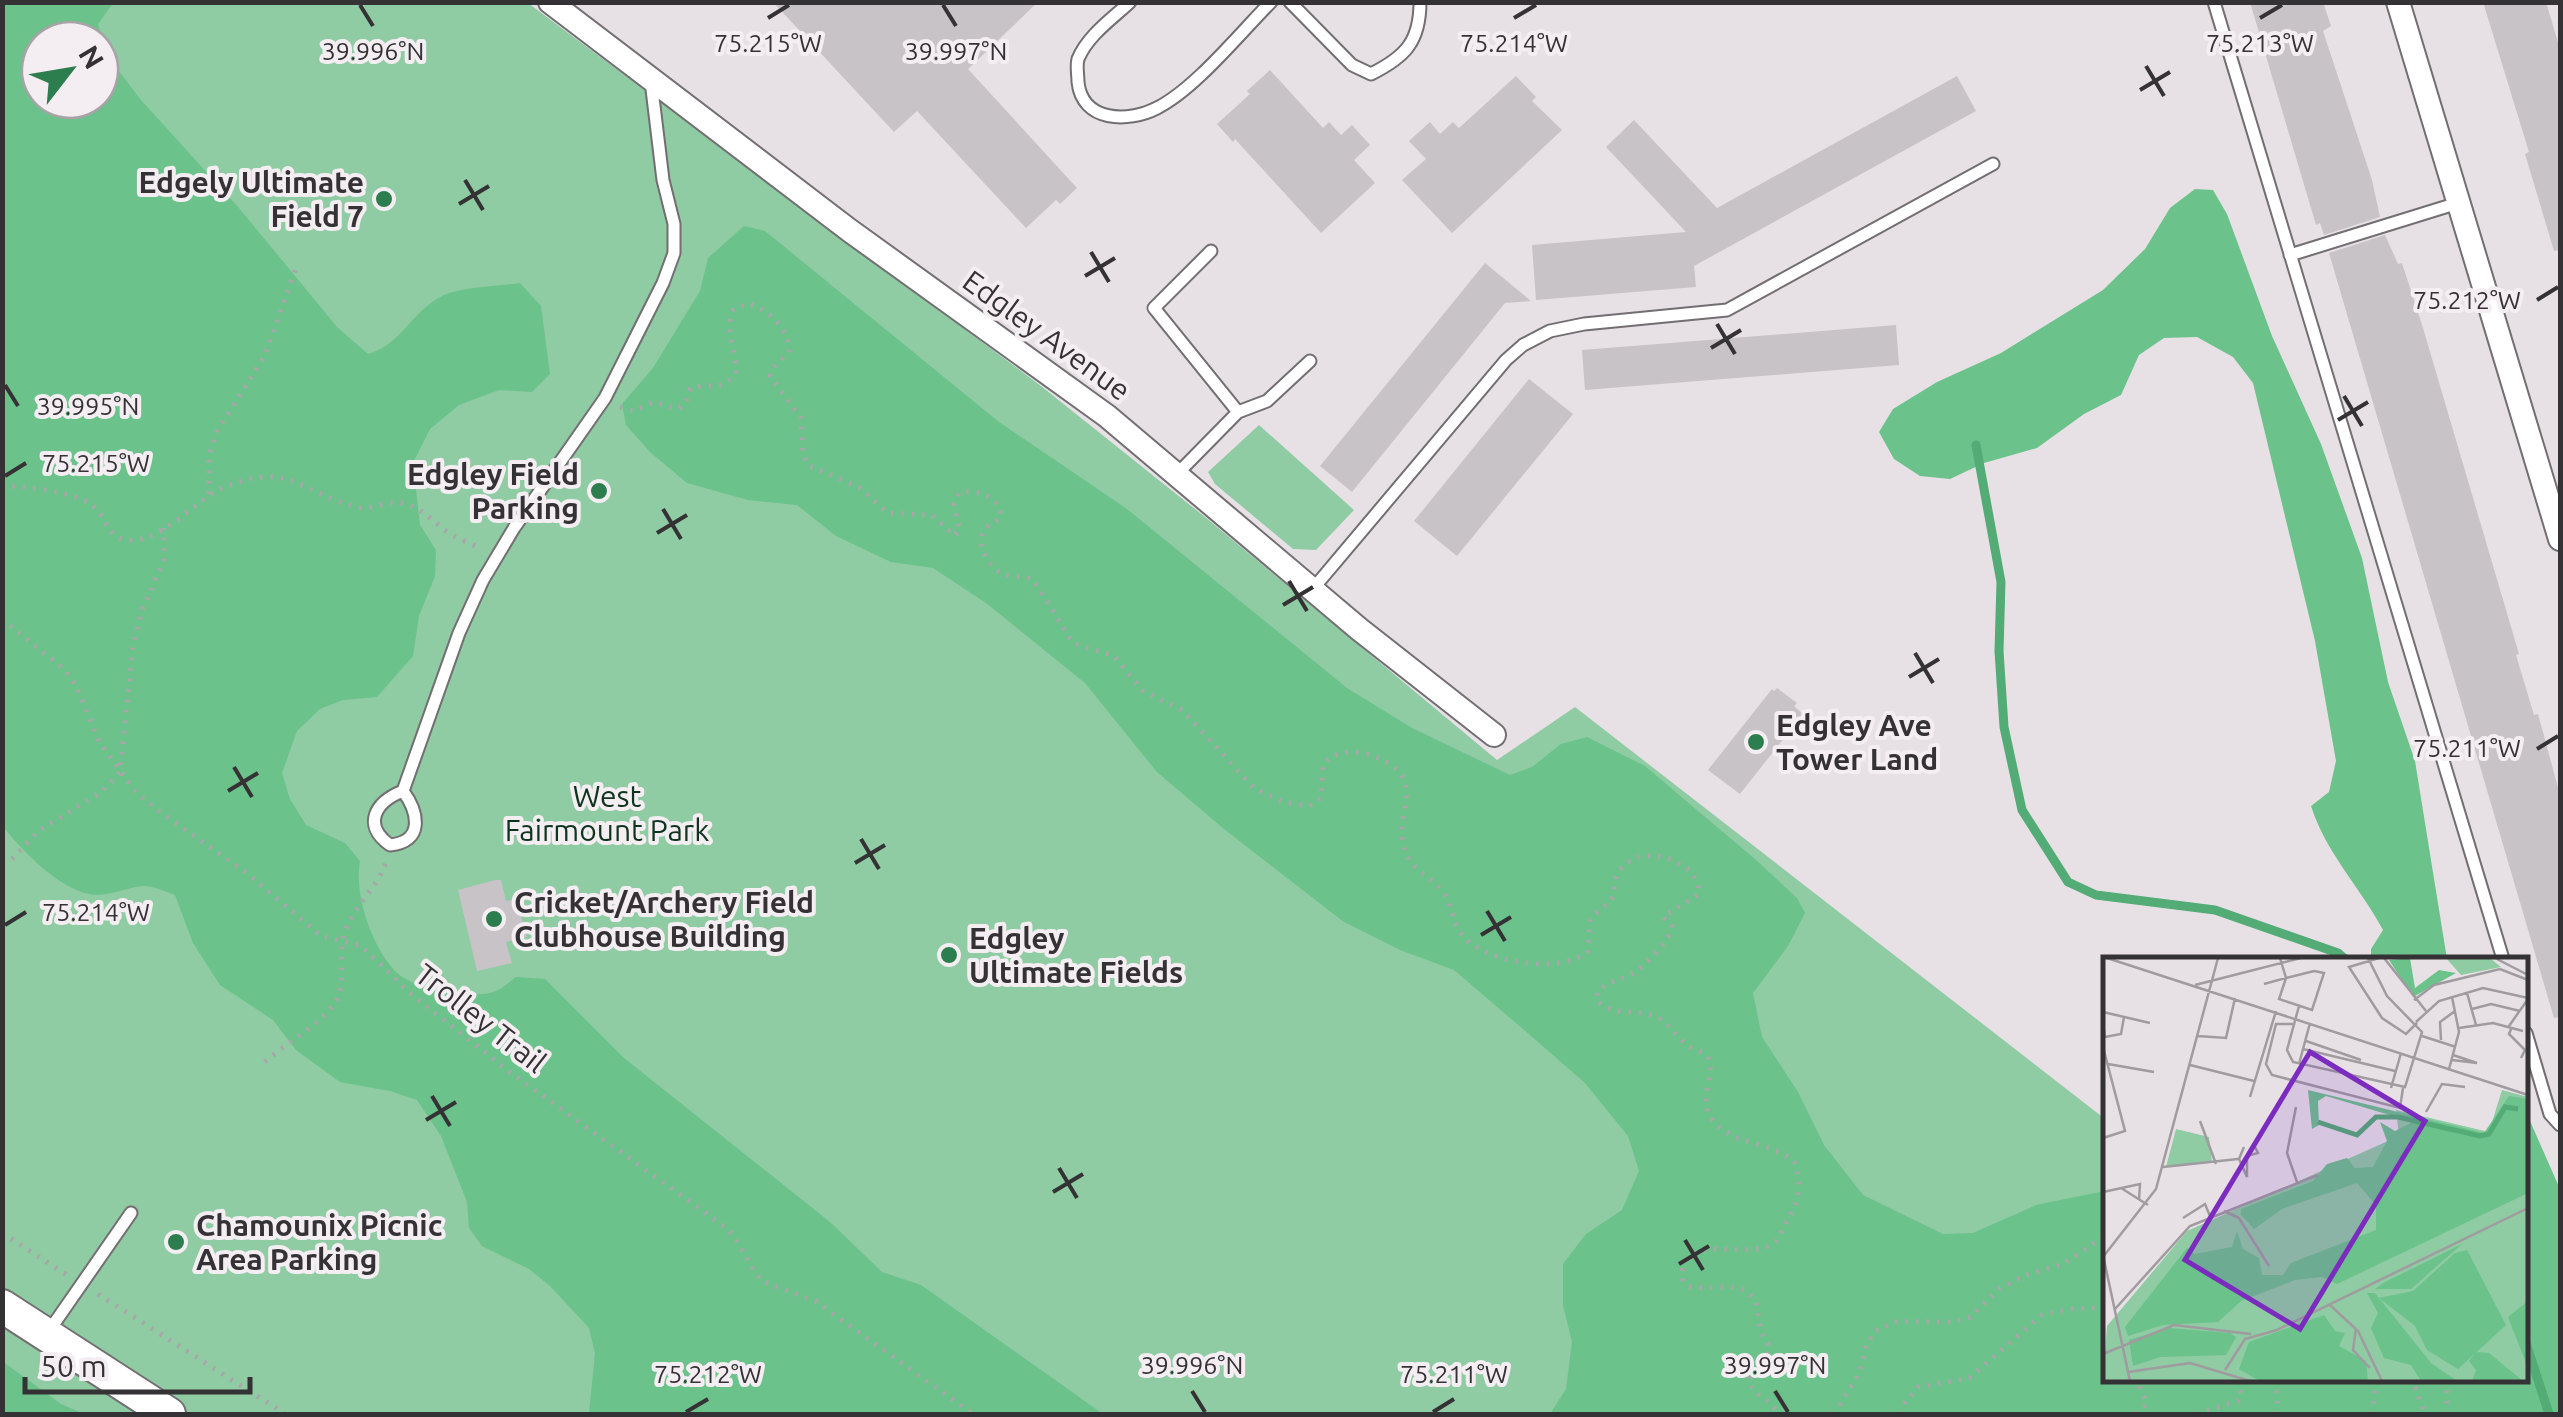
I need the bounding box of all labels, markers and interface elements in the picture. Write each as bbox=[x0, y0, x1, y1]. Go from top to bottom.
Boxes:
north arrow bbox=[20, 20, 120, 120]
text: 75.215°W bbox=[714, 29, 822, 57]
text: 75.214°W bbox=[1460, 29, 1568, 57]
text: 75.213°W bbox=[2206, 29, 2314, 57]
text: 39.996°N bbox=[322, 37, 424, 65]
text: 39.997°N bbox=[905, 37, 1007, 65]
text: N bbox=[73, 40, 111, 74]
place label: Edgely Ultimate Field 7 bbox=[138, 165, 364, 233]
marker: Edgely Ultimate Field 7 bbox=[373, 188, 395, 210]
street label: Edgley Avenue bbox=[957, 263, 1137, 407]
text: 75.212°W bbox=[2413, 286, 2521, 314]
text: 39.995°N bbox=[37, 392, 139, 420]
text: 75.215°W bbox=[42, 449, 150, 477]
place label: Edgley Field Parking bbox=[407, 457, 579, 525]
marker: Edgley Field Parking bbox=[588, 480, 610, 502]
place label: Edgley Ave Tower Land bbox=[1776, 708, 1938, 776]
marker: Edgley Ave Tower Land bbox=[1745, 731, 1767, 753]
text: 75.211°W bbox=[2413, 734, 2521, 762]
park label: West Fairmount Park bbox=[505, 779, 709, 847]
place label: Cricket/Archery Field Clubhouse Building bbox=[514, 885, 814, 953]
text: 75.214°W bbox=[42, 898, 150, 926]
marker: Cricket/Archery Field Clubhouse Building bbox=[483, 908, 505, 930]
place label: Edgley Ultimate Fields bbox=[969, 921, 1183, 989]
marker: Edgley Ultimate Fields bbox=[938, 944, 960, 966]
street label: Trolley Trail bbox=[409, 957, 553, 1079]
inset map bbox=[2103, 957, 2528, 1382]
place label: Chamounix Picnic Area Parking bbox=[196, 1208, 442, 1276]
marker: Chamounix Picnic Area Parking bbox=[165, 1231, 187, 1253]
scale bar bbox=[25, 1332, 250, 1394]
text: 50 m bbox=[40, 1349, 107, 1383]
text: 39.996°N bbox=[1141, 1351, 1243, 1379]
text: 39.997°N bbox=[1724, 1351, 1826, 1379]
text: 75.212°W bbox=[654, 1360, 762, 1388]
text: 75.211°W bbox=[1400, 1360, 1508, 1388]

